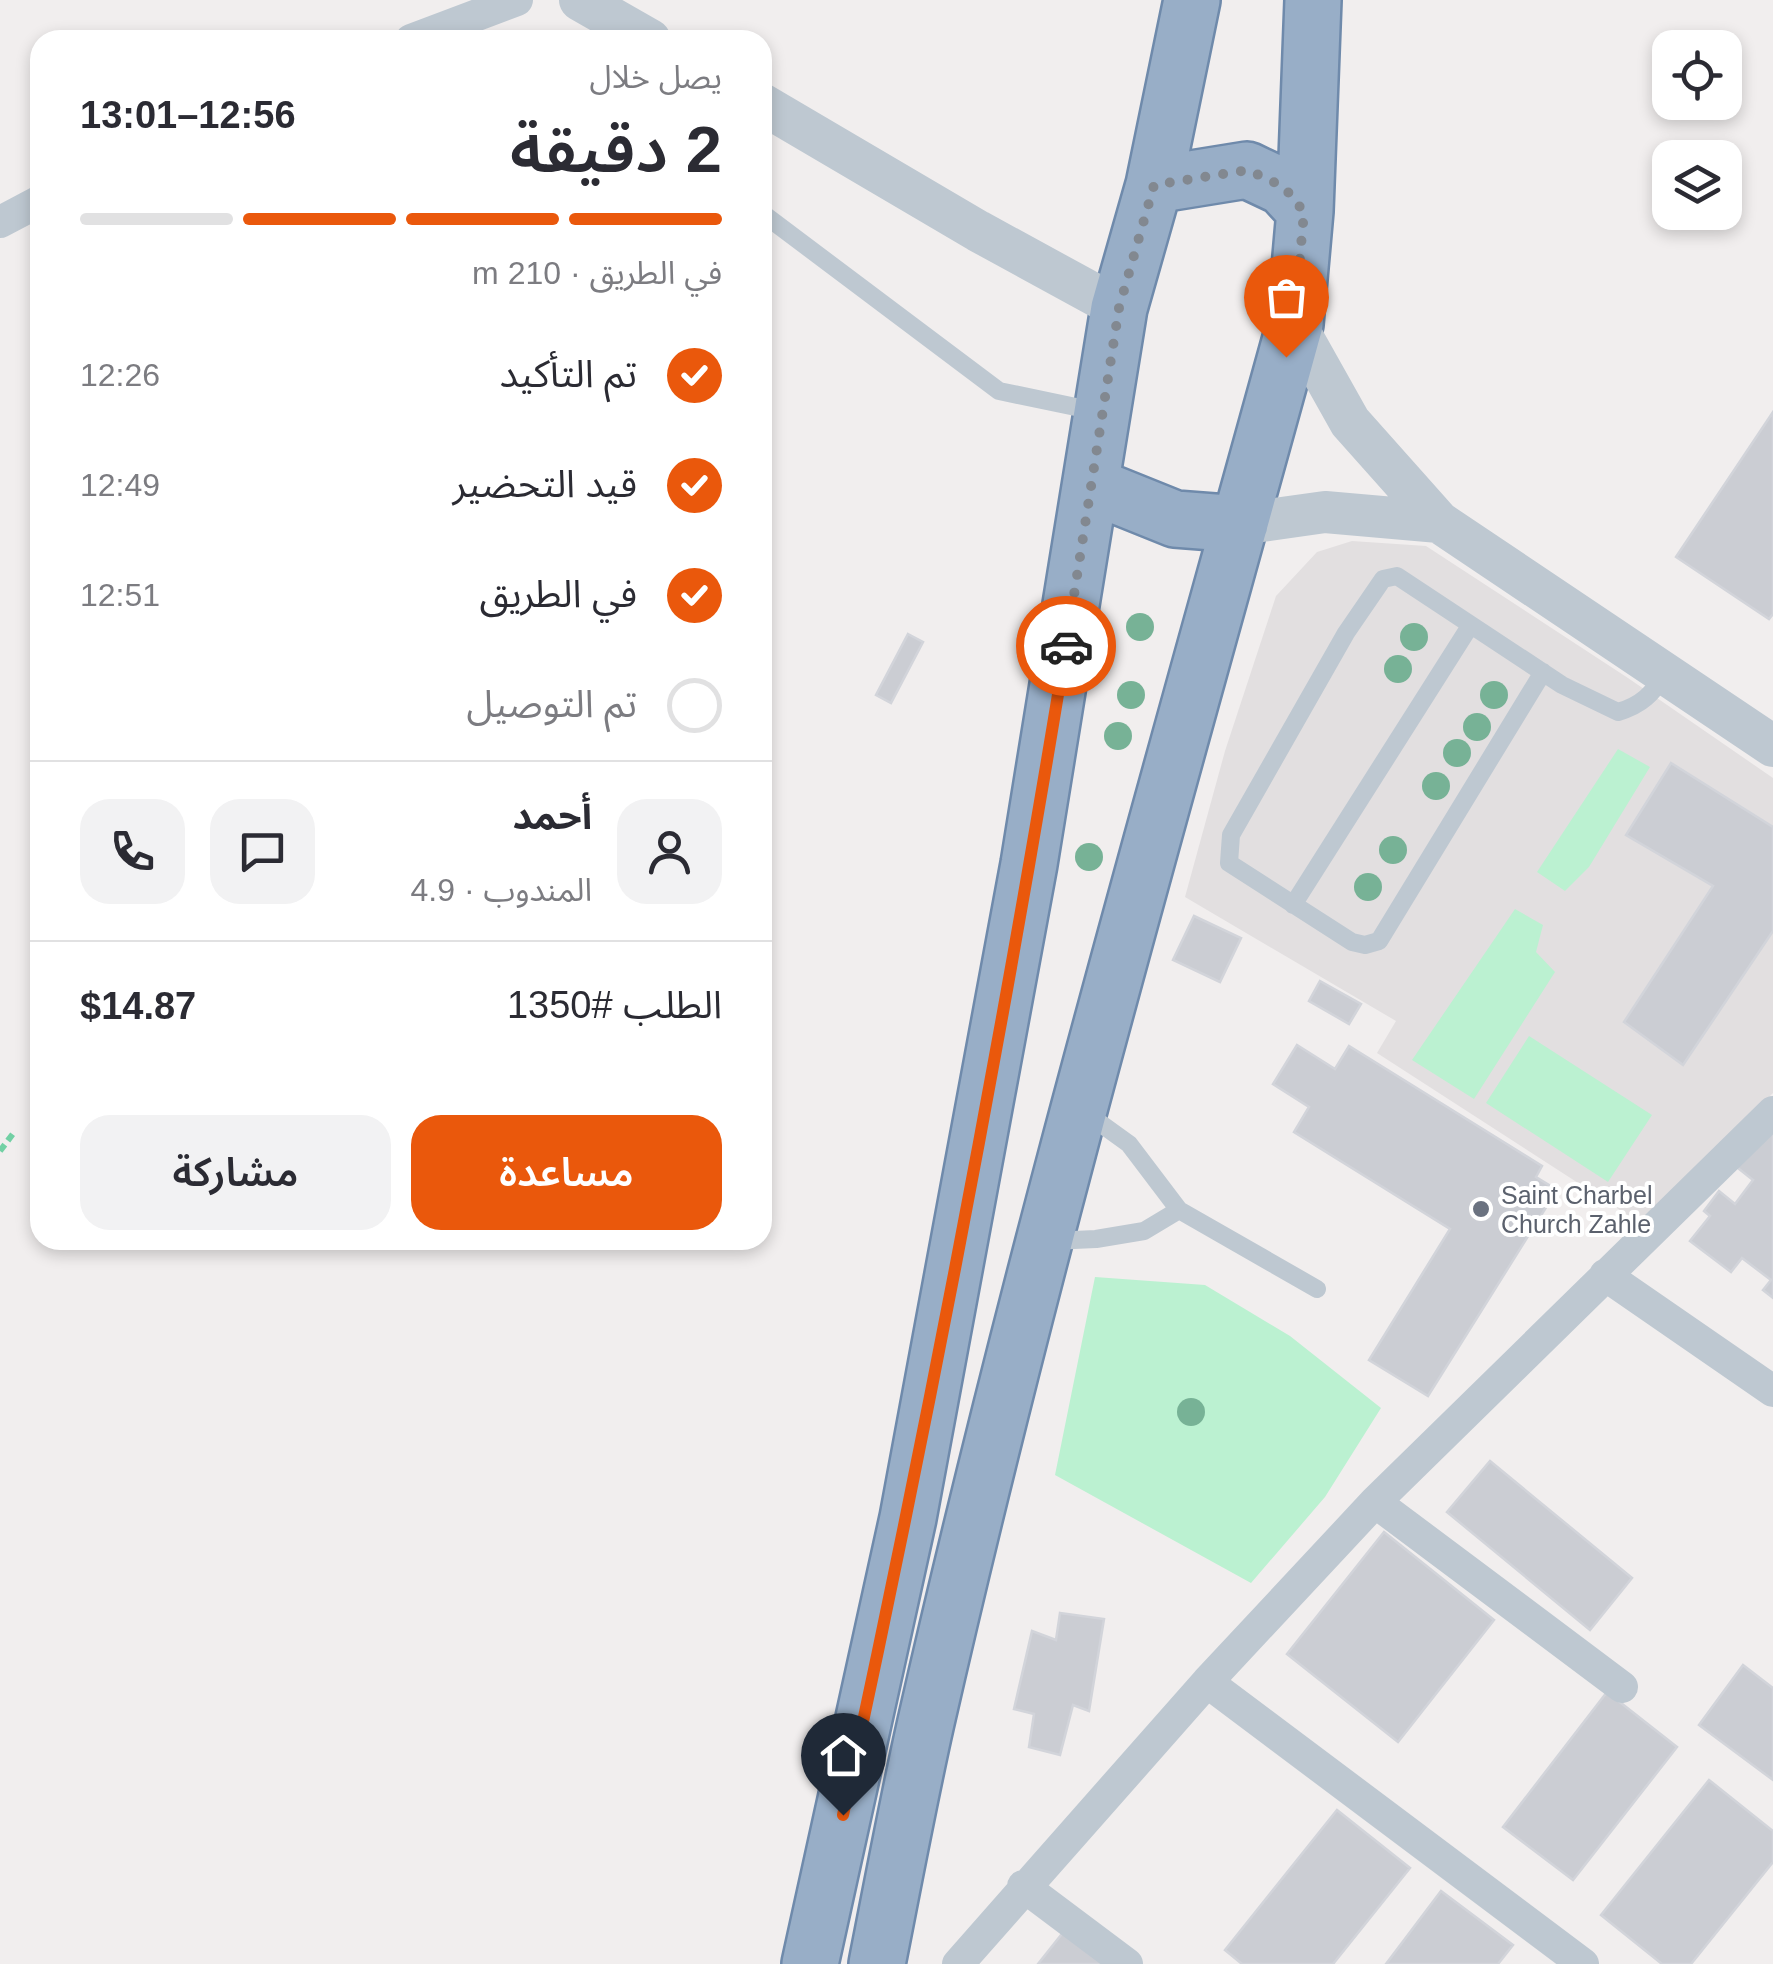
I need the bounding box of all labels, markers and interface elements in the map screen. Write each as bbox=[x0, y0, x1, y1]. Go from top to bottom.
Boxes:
map controls bbox=[1652, 30, 1742, 230]
button: locate bbox=[1652, 30, 1742, 120]
text: يصل خلال bbox=[590, 59, 722, 95]
text: 12:56–13:01 bbox=[80, 94, 296, 136]
text: 2 دقيقة bbox=[510, 113, 722, 186]
button: layers bbox=[1652, 140, 1742, 230]
text: في الطريق · 210 m bbox=[472, 255, 722, 291]
pin bbox=[1244, 255, 1329, 358]
icon: bag bbox=[1259, 270, 1314, 325]
icon: check bbox=[667, 348, 722, 403]
text: تم التأكيد bbox=[500, 353, 637, 395]
text: 12:26 bbox=[80, 357, 160, 393]
icon: check bbox=[667, 458, 722, 513]
text: قيد التحضير bbox=[452, 463, 637, 505]
text: 12:49 bbox=[80, 467, 160, 503]
icon: check bbox=[667, 568, 722, 623]
text: في الطريق bbox=[480, 573, 637, 615]
text: 12:51 bbox=[80, 577, 160, 613]
courier bbox=[1016, 596, 1116, 696]
icon: car bbox=[1039, 619, 1094, 674]
text: تم التوصيل bbox=[466, 683, 637, 725]
text: أحمد bbox=[512, 795, 592, 837]
button: phone bbox=[80, 799, 185, 904]
button: chat bbox=[210, 799, 315, 904]
button: person bbox=[617, 799, 722, 904]
text: المندوب · 4.9 bbox=[411, 872, 592, 908]
text: الطلب #1350 bbox=[507, 984, 722, 1026]
text: $14.87 bbox=[80, 985, 196, 1027]
button: مشاركة bbox=[80, 1115, 391, 1230]
button: مساعدة bbox=[411, 1115, 722, 1230]
place label: Saint Charbel Church Zahle bbox=[1501, 1181, 1652, 1238]
marker: Saint Charbel Church Zahle bbox=[1470, 1198, 1492, 1220]
pin bbox=[801, 1713, 886, 1816]
icon: home bbox=[816, 1728, 871, 1783]

